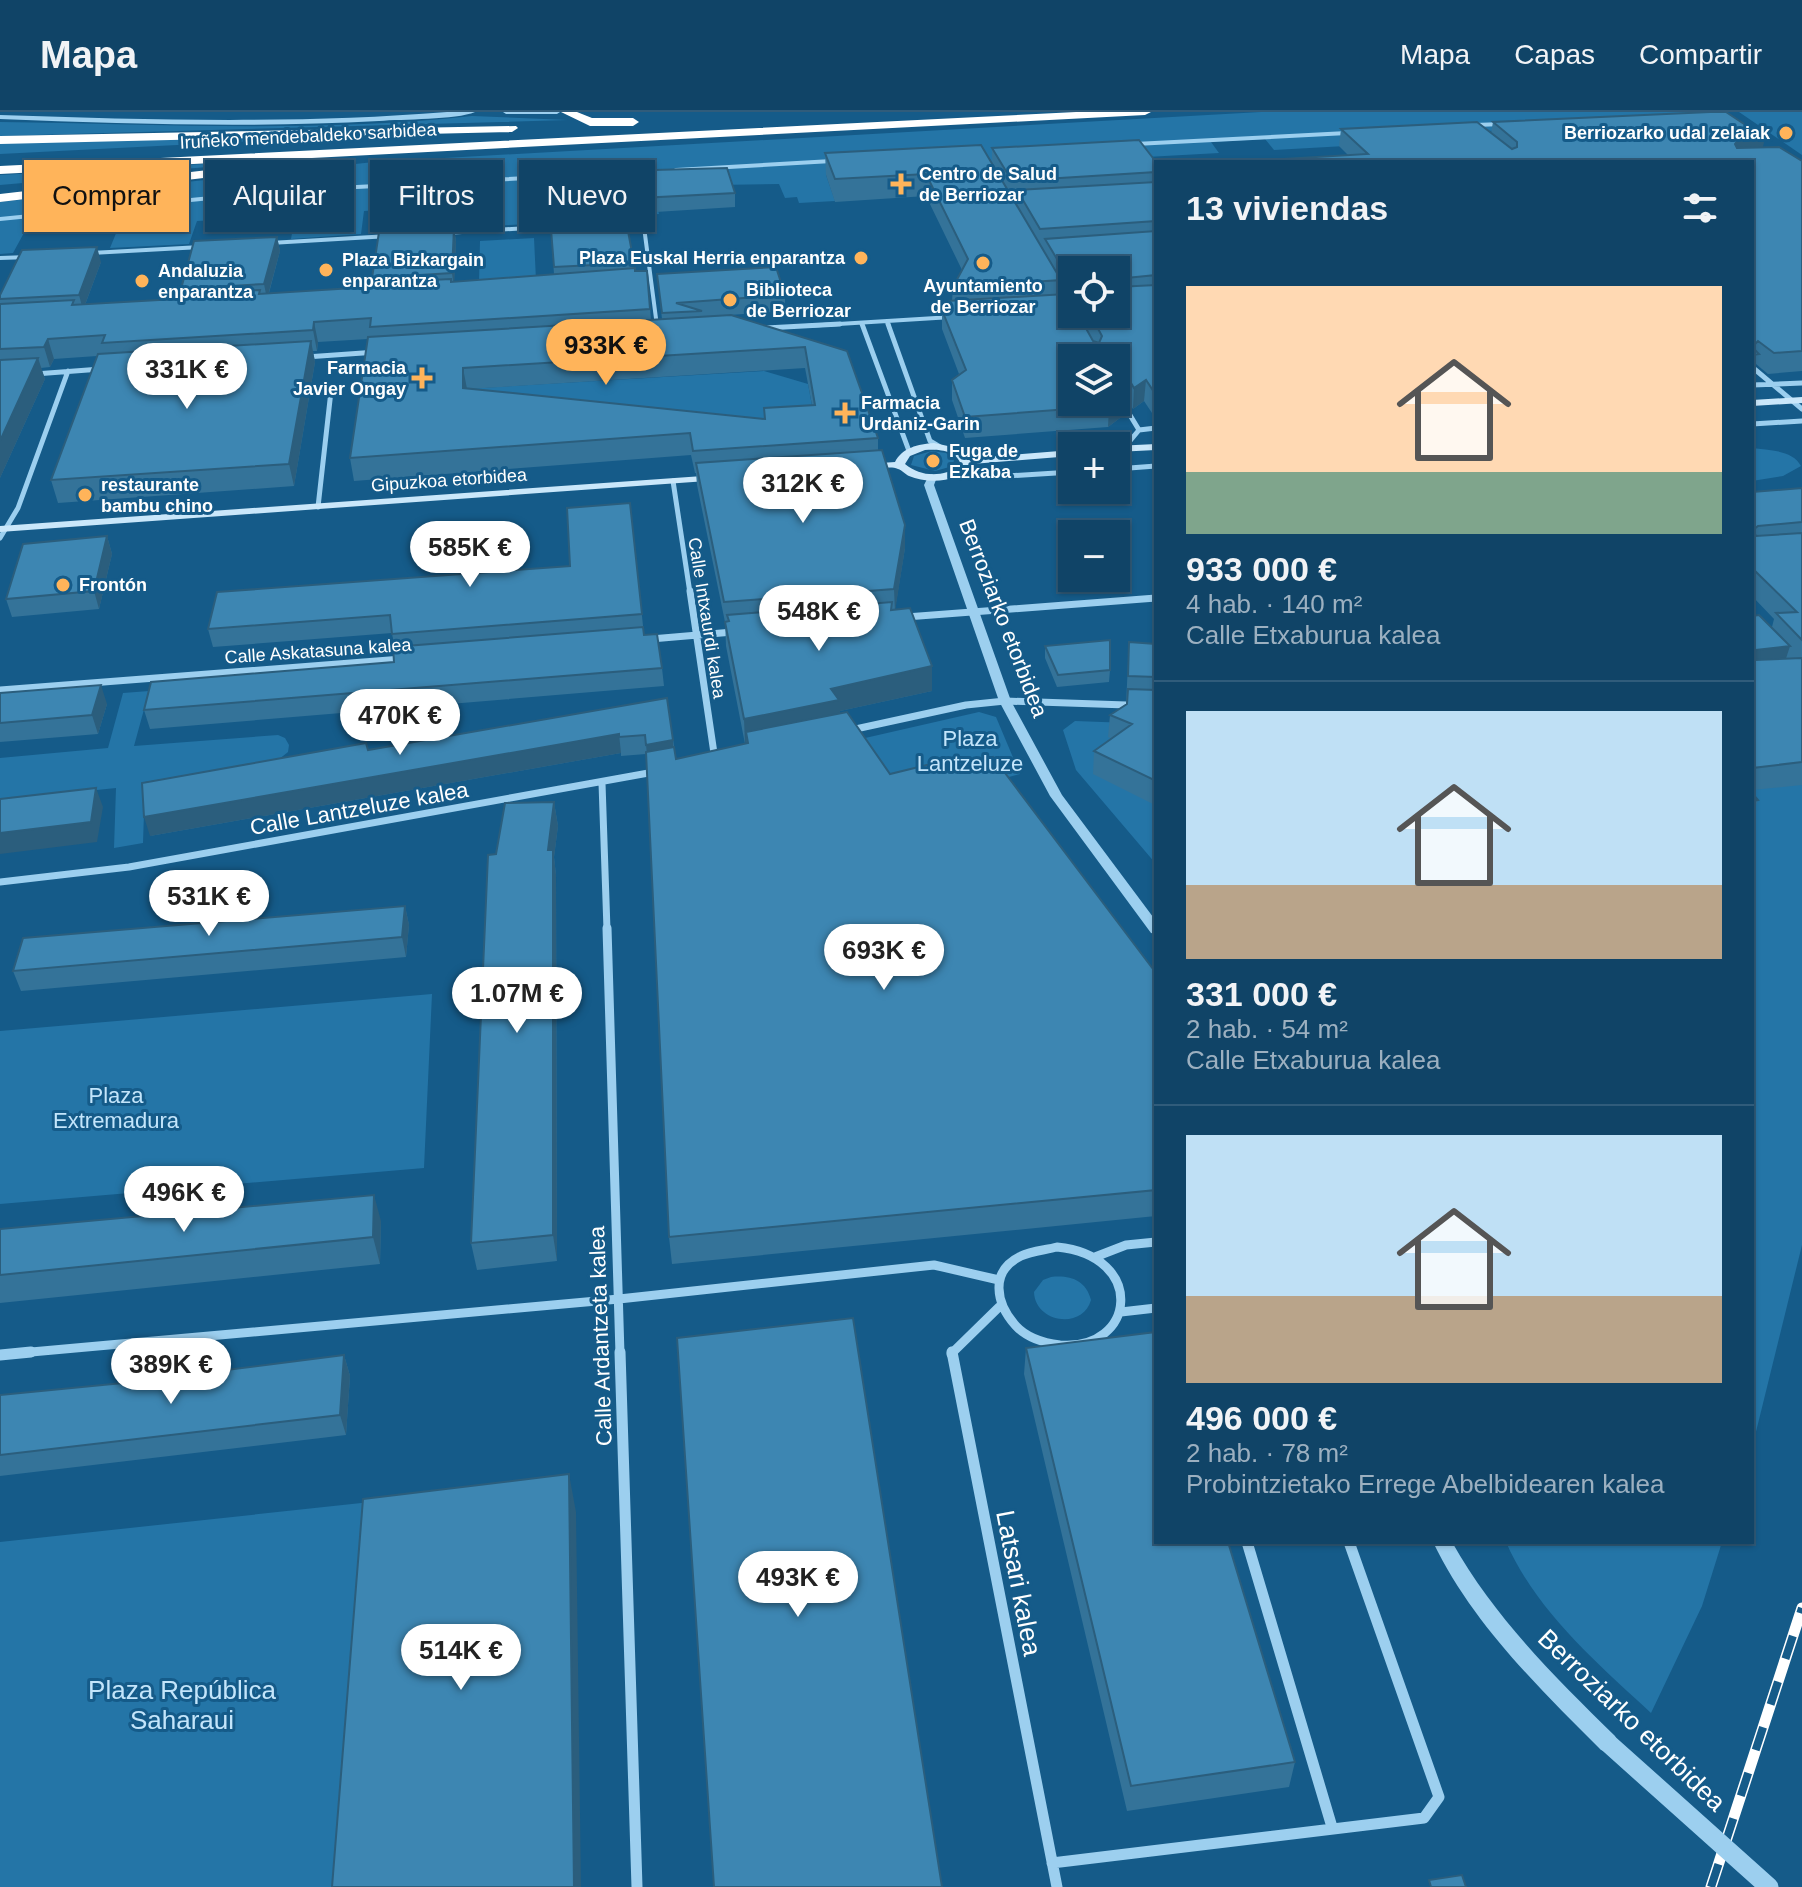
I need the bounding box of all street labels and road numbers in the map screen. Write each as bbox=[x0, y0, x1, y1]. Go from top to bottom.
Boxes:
street label: Iruñeko mendebaldeko sarbidea bbox=[179, 119, 438, 153]
street label: Gipuzkoa etorbidea bbox=[370, 465, 529, 495]
street label: Berroziarko etorbidea bbox=[954, 516, 1053, 722]
street label: Calle Intxaurdi kalea bbox=[684, 536, 730, 701]
street label: Calle Askatasuna kalea bbox=[224, 634, 413, 668]
street label: Calle Lantzeluze kalea bbox=[248, 777, 471, 840]
street label: Calle Ardantzeta kalea bbox=[584, 1225, 617, 1446]
street label: Latsari kalea bbox=[990, 1508, 1048, 1659]
street label: Berroziarko etorbidea bbox=[1532, 1623, 1732, 1818]

